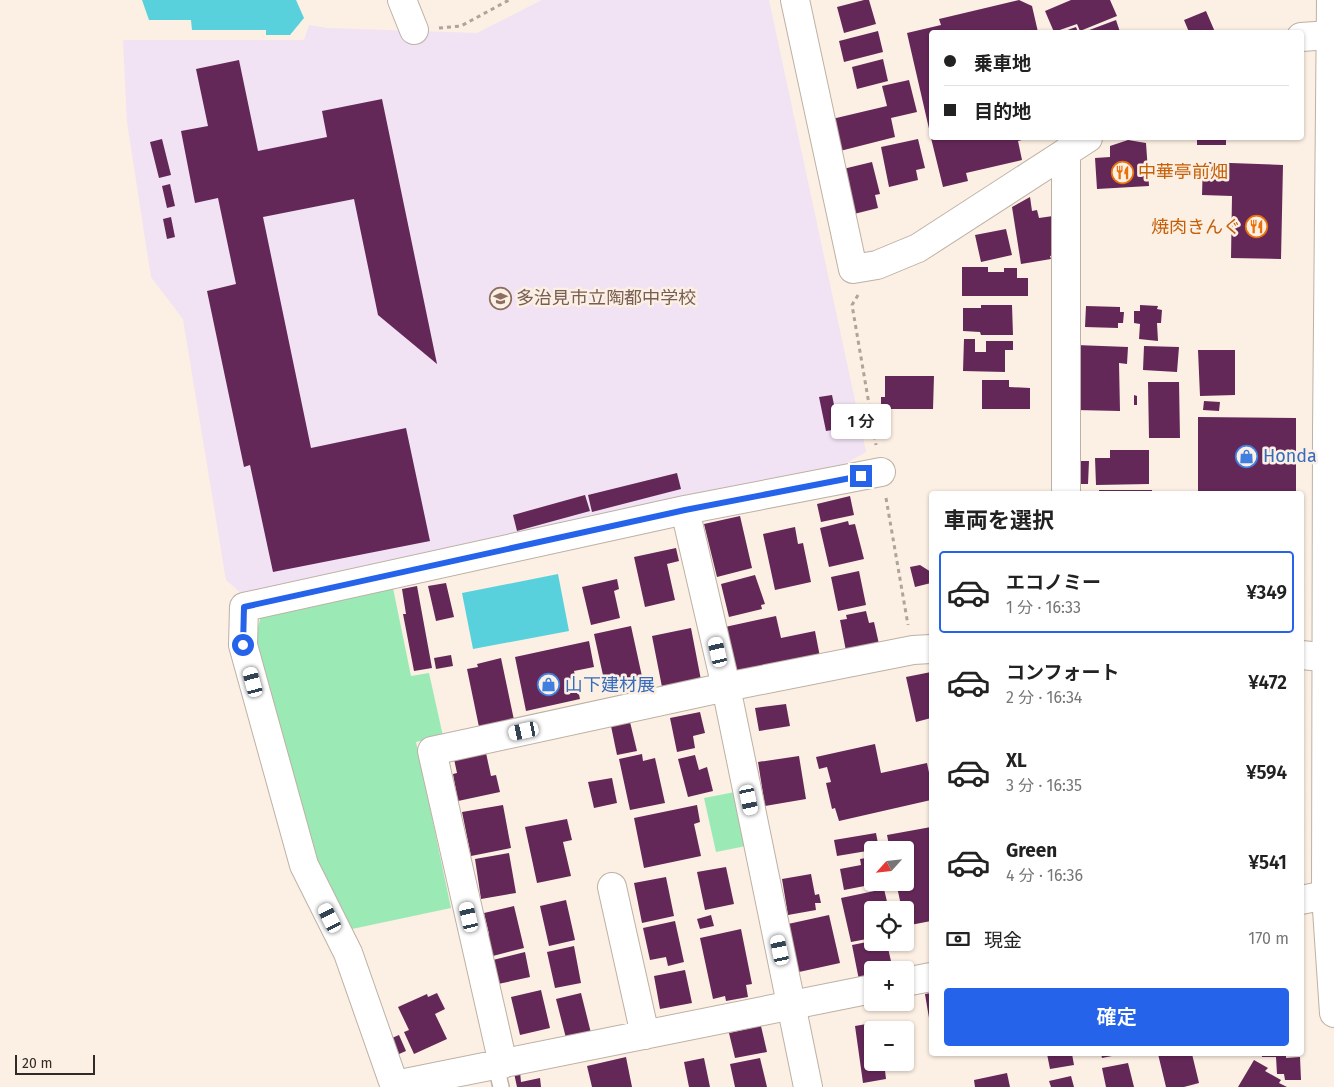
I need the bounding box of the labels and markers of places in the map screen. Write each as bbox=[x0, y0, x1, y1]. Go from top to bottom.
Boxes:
restaurant icon: 中華亭前畑 bbox=[1110, 160, 1134, 184]
place label: 中華亭前畑 bbox=[1138, 161, 1228, 183]
restaurant icon: 焼肉きんぐ bbox=[1245, 215, 1269, 239]
place label: 焼肉きんぐ bbox=[1151, 216, 1241, 238]
school or university icon: 多治見市立陶都中学校 bbox=[488, 286, 512, 310]
place label: 多治見市立陶都中学校 bbox=[516, 287, 696, 309]
shop icon: Honda bbox=[1235, 444, 1259, 468]
place label: Honda bbox=[1263, 445, 1317, 467]
shop icon: 山下建材展 bbox=[537, 673, 561, 697]
place label: 山下建材展 bbox=[565, 674, 655, 696]

